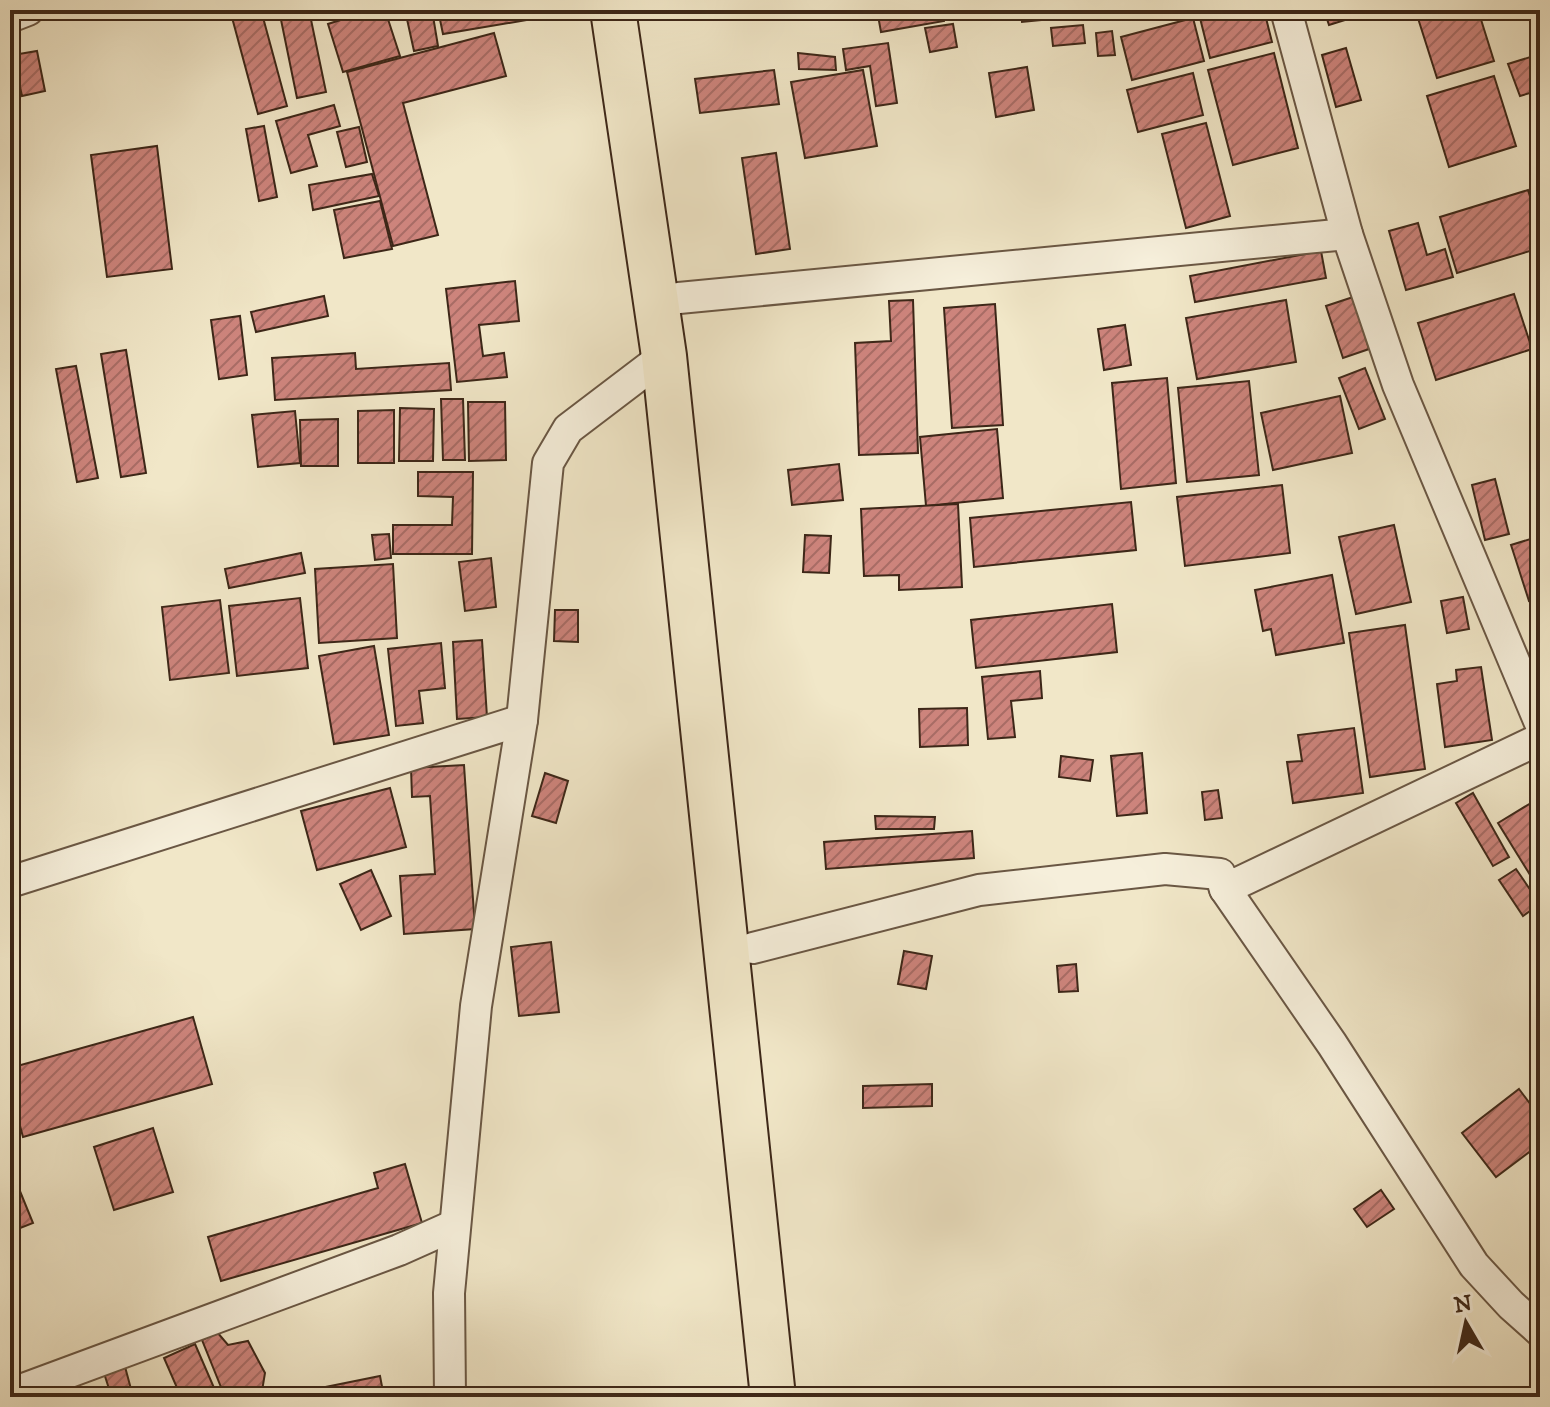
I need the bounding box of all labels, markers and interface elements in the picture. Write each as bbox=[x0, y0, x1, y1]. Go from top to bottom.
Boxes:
north arrow bbox=[1426, 1283, 1506, 1363]
text: N bbox=[1452, 1290, 1474, 1319]

